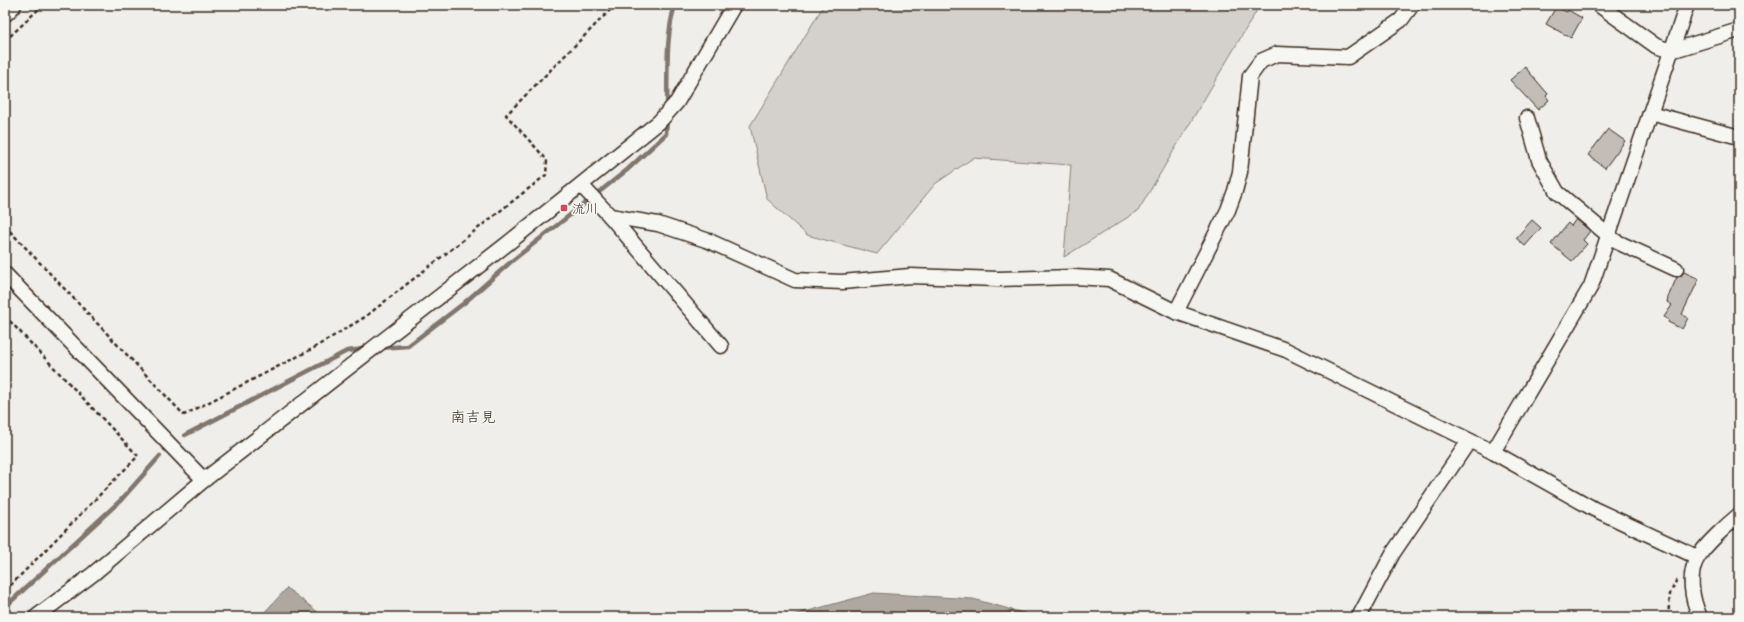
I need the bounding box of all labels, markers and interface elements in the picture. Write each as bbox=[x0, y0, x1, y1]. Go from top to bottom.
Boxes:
place label: 流川 bbox=[572, 199, 598, 217]
marker: 流川 bbox=[559, 203, 569, 213]
district label: 南吉見 bbox=[450, 406, 496, 427]

